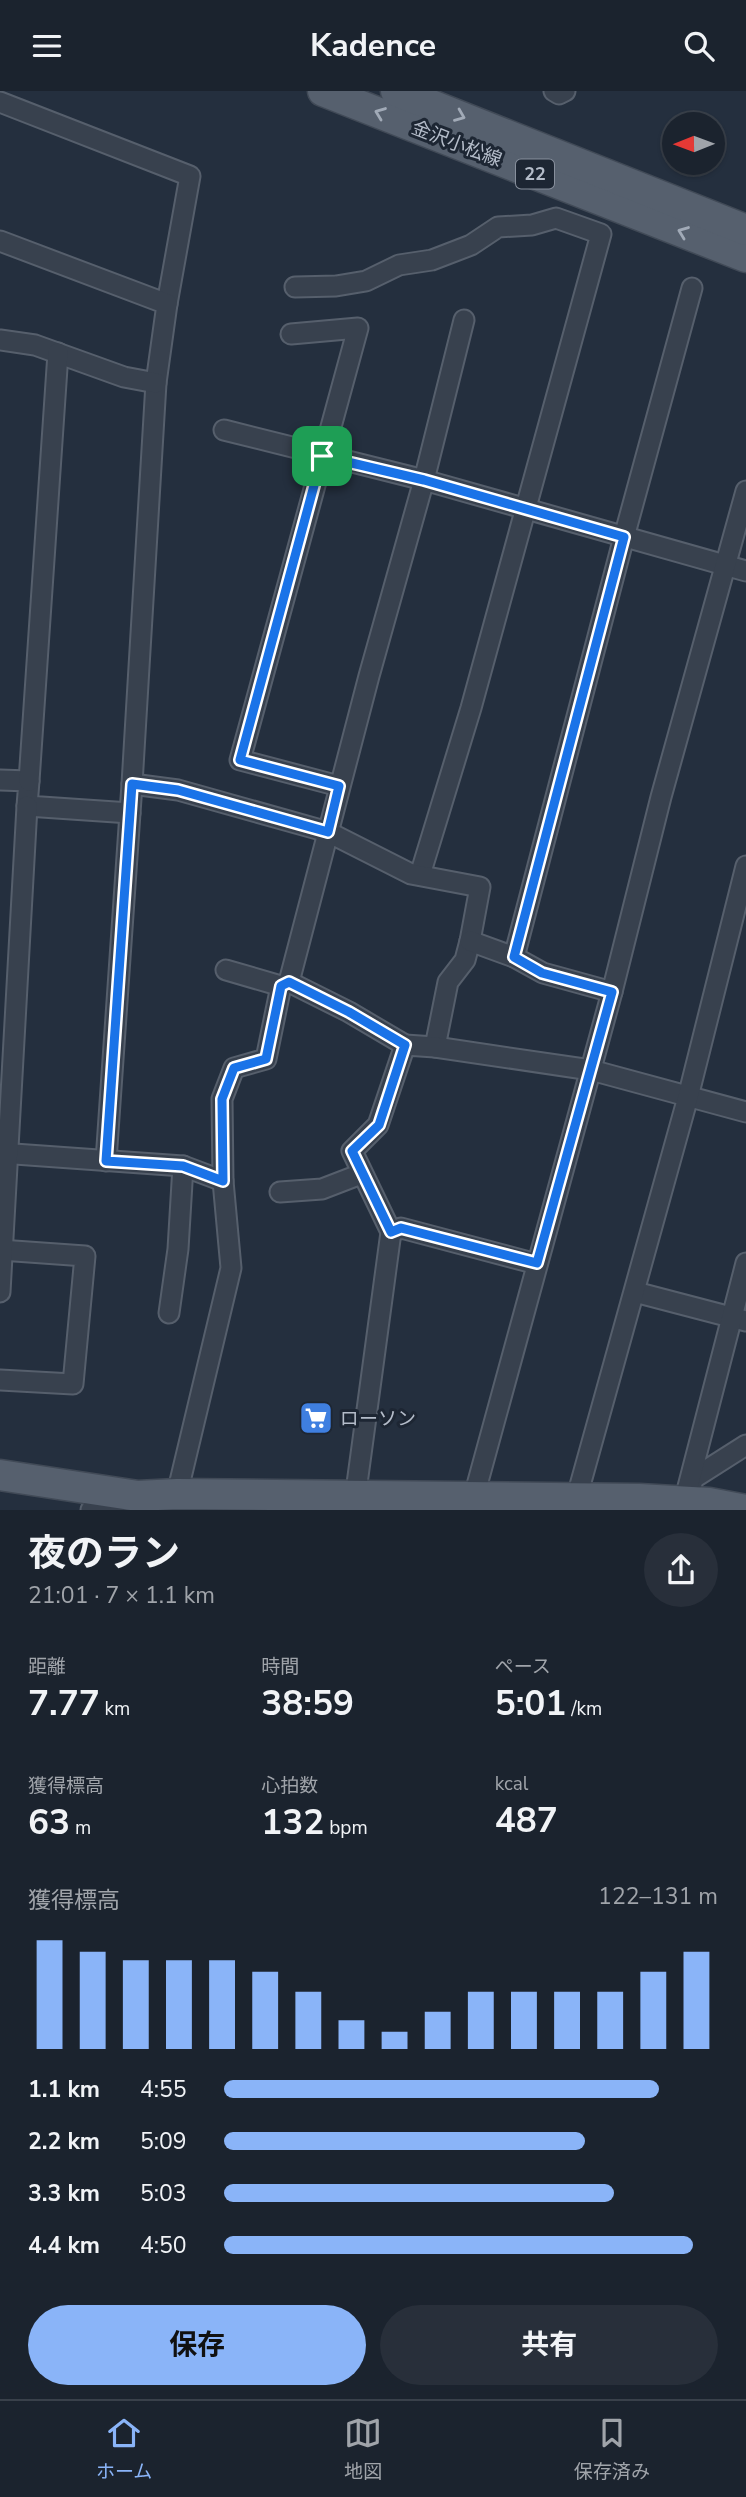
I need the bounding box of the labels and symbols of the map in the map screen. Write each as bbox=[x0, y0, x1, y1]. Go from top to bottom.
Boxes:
one-way arrow bbox=[374, 108, 386, 122]
one-way arrow bbox=[453, 108, 465, 122]
north arrow bbox=[662, 112, 724, 175]
street label: 金沢小松線 bbox=[408, 115, 506, 173]
road number: 22 bbox=[516, 159, 554, 189]
one-way arrow bbox=[677, 226, 689, 240]
pin bbox=[292, 426, 352, 486]
supermarket icon: ローソン bbox=[297, 1399, 335, 1437]
place label: ローソン bbox=[340, 1406, 416, 1432]

